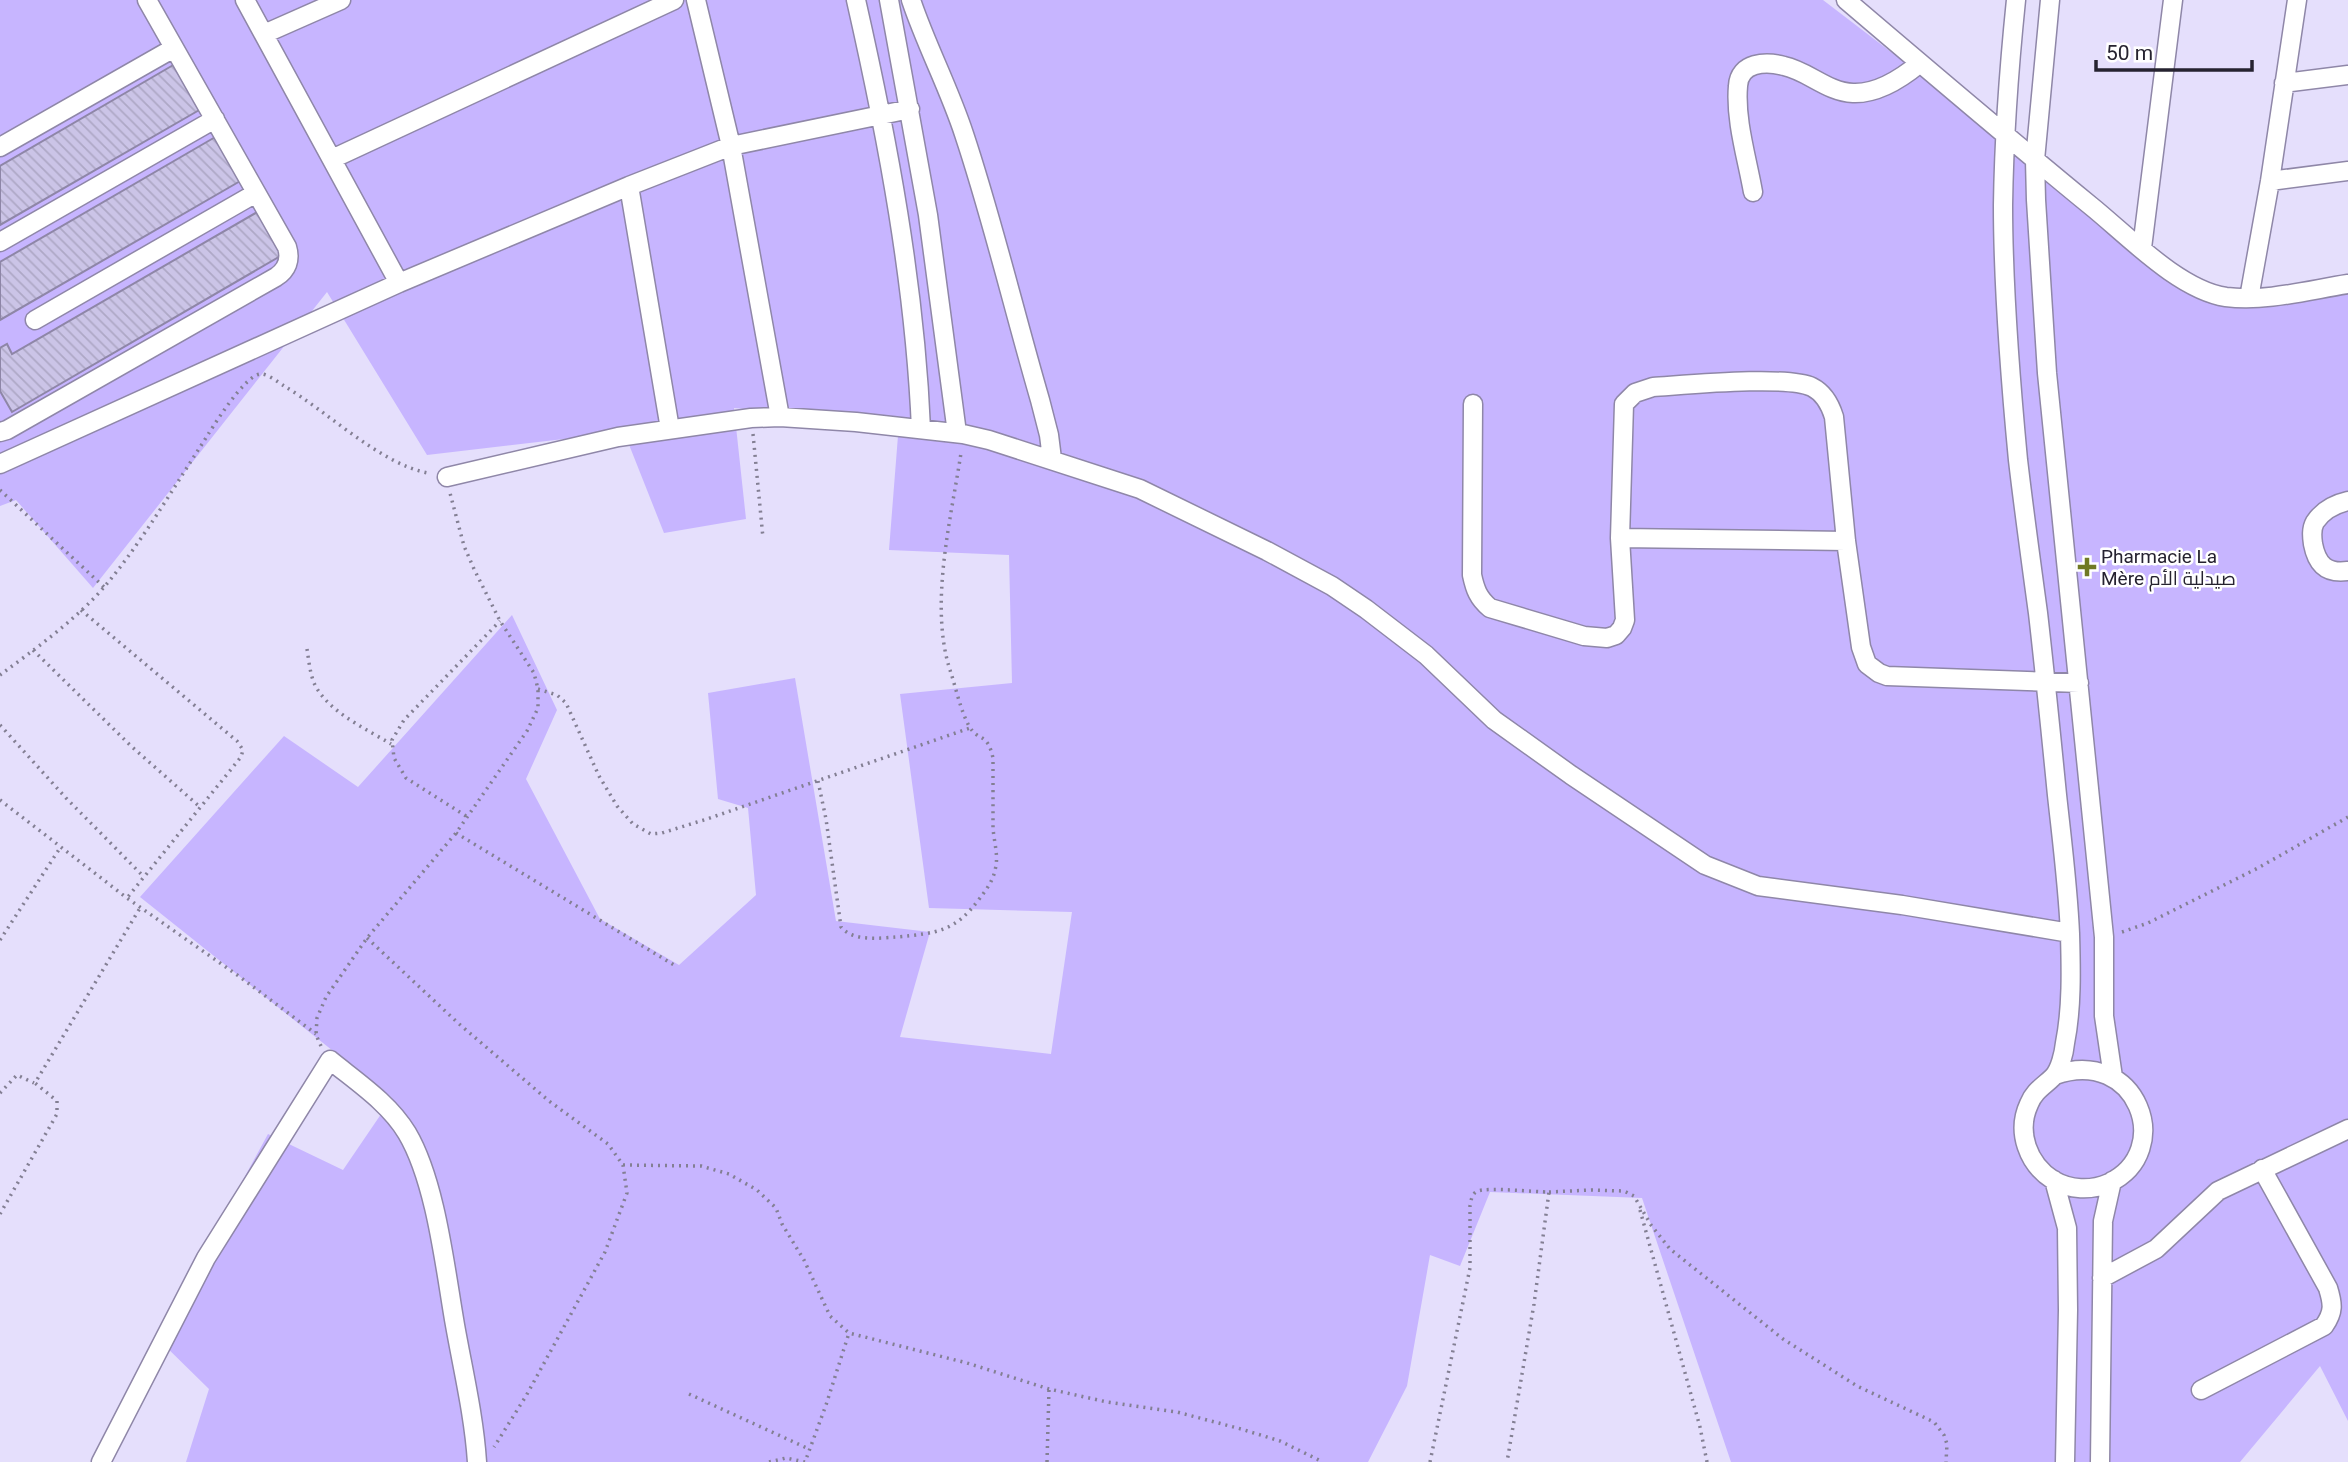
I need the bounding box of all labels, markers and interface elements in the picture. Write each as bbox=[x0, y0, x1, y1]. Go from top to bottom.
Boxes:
scale bar bbox=[2096, 28, 2252, 72]
text: 50 m bbox=[2106, 41, 2153, 65]
place label: Pharmacie La Mère صيدلية الأم bbox=[2101, 545, 2236, 592]
marker: Pharmacie La Mère صيدلية الأم bbox=[2079, 559, 2095, 575]

